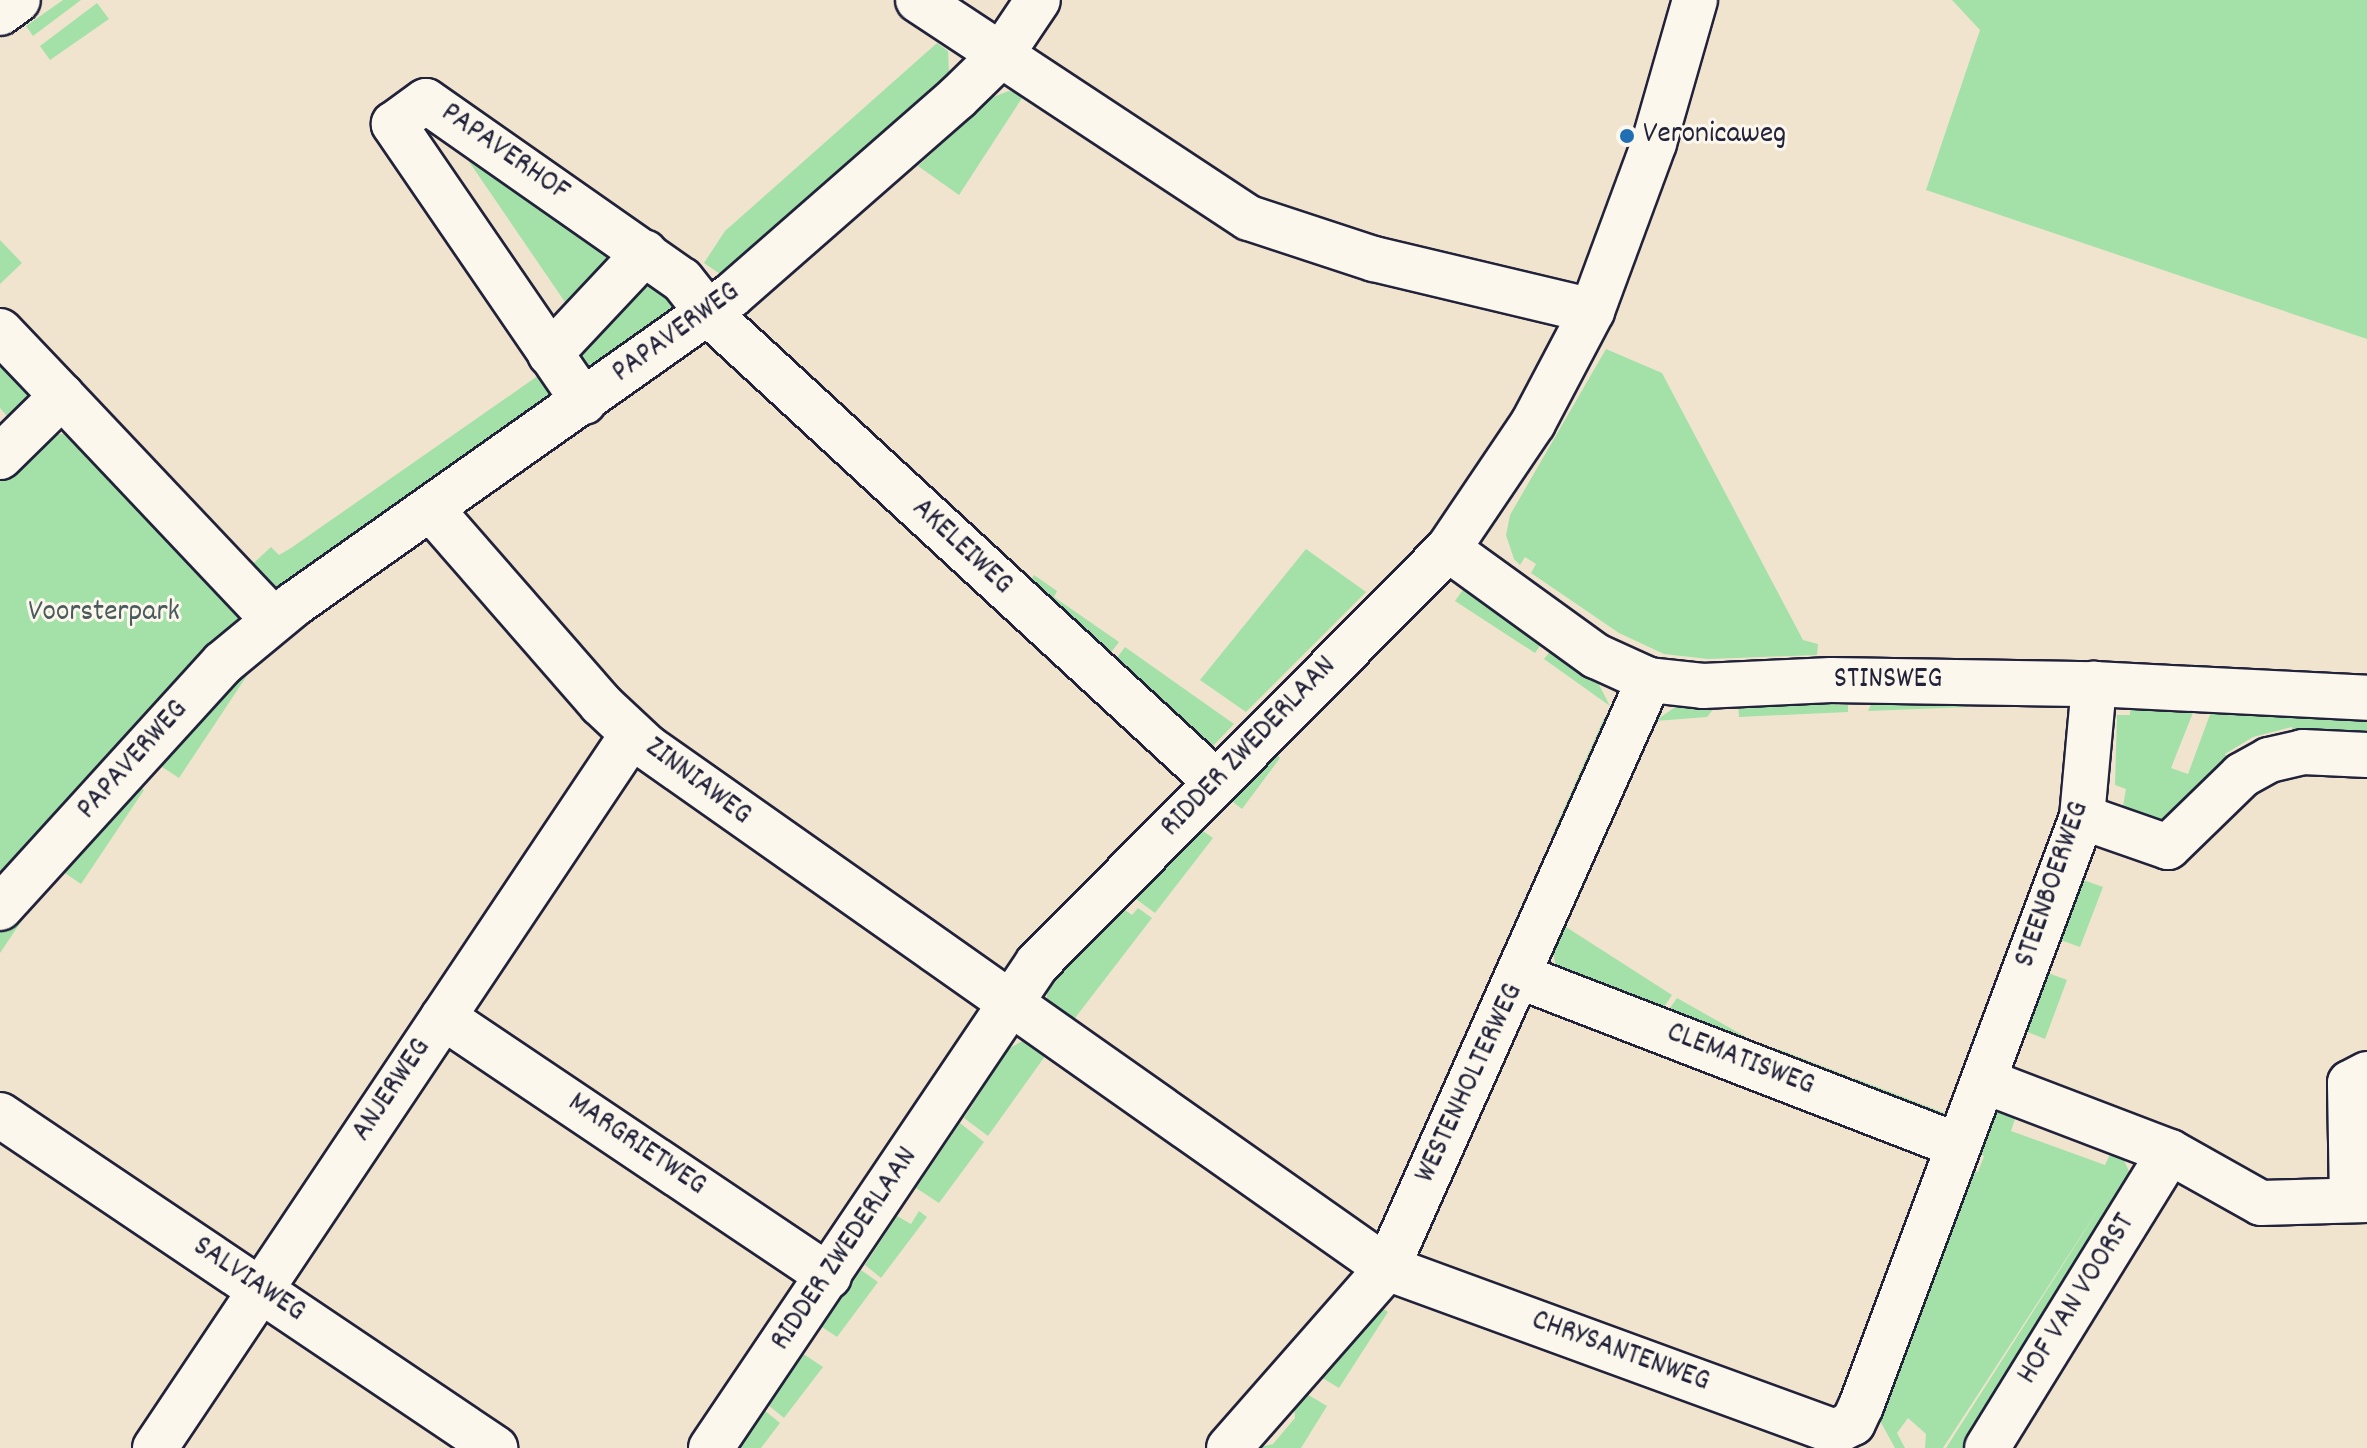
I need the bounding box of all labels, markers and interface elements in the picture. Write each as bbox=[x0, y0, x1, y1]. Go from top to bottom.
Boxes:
street label: PAPAVERHOF bbox=[433, 97, 575, 211]
place label: Veronicaweg bbox=[1643, 118, 1786, 154]
marker: Veronicaweg bbox=[1618, 127, 1636, 145]
street label: PAPAVERWEG bbox=[606, 276, 748, 392]
street label: AKELEIWEG bbox=[903, 492, 1019, 604]
park label: Voorsterpark bbox=[28, 596, 180, 632]
street label: RIDDER ZWEDERLAAN bbox=[1155, 650, 1345, 846]
street label: STINSWEG bbox=[1834, 663, 1942, 699]
street label: PAPAVERWEG bbox=[71, 694, 197, 828]
street label: ZINNIAWEG bbox=[637, 731, 757, 835]
street label: STEENBOERWEG bbox=[2009, 797, 2099, 973]
street label: WESTENHOLTERWEG bbox=[1409, 979, 1533, 1189]
street label: CLEMATISWEG bbox=[1661, 1016, 1819, 1106]
street label: ANJERWEG bbox=[346, 1033, 440, 1149]
street label: MARGRIETWEG bbox=[560, 1087, 712, 1205]
street label: RIDDER ZWEDERLAAN bbox=[765, 1141, 927, 1359]
street label: HOF VAN VOORST bbox=[2011, 1208, 2145, 1392]
street label: SALVIAWEG bbox=[185, 1230, 311, 1332]
street label: CHRYSANTENWEG bbox=[1526, 1304, 1714, 1402]

